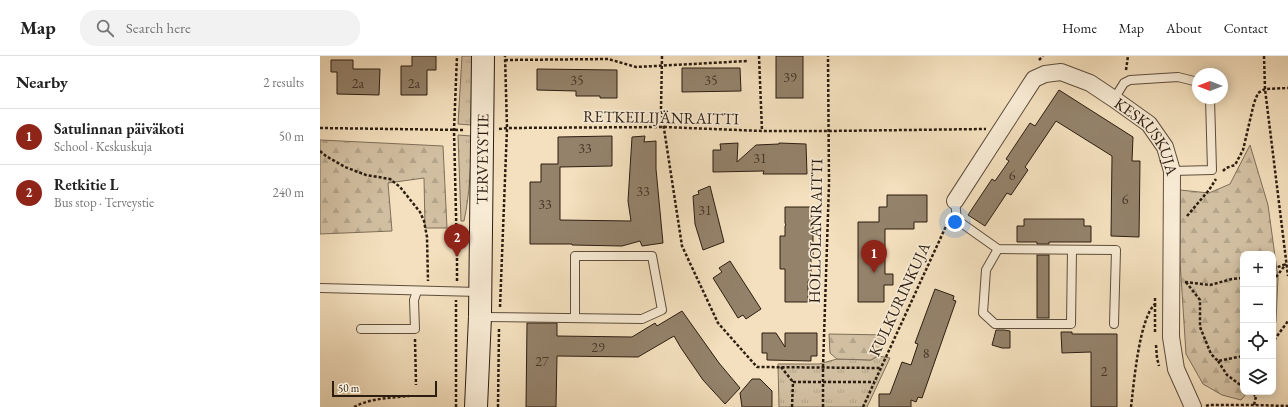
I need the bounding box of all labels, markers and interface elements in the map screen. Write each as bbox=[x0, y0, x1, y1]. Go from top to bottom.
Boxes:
search box bbox=[80, 10, 360, 46]
text: Map bbox=[20, 15, 56, 40]
icon: search bbox=[94, 17, 116, 39]
text: Search here bbox=[126, 18, 191, 37]
text: Home bbox=[1062, 19, 1097, 37]
text: Map bbox=[1119, 19, 1144, 37]
text: About bbox=[1166, 19, 1202, 37]
text: Contact bbox=[1224, 19, 1268, 37]
house number: 39 bbox=[783, 68, 797, 86]
north arrow bbox=[1192, 68, 1228, 104]
text: Nearby bbox=[16, 71, 68, 93]
house number: 35 bbox=[570, 71, 584, 89]
house number: 35 bbox=[704, 71, 718, 89]
text: 2 results bbox=[263, 74, 304, 91]
house number: 2a bbox=[352, 74, 365, 92]
house number: 2a bbox=[408, 74, 421, 92]
street label: KESKUSKUJA bbox=[1110, 93, 1183, 179]
street label: RETKEILIJÄNRAITTI bbox=[583, 106, 740, 129]
street label: TERVEYSTIE bbox=[471, 113, 493, 205]
text: Satulinnan päiväkoti bbox=[54, 119, 184, 138]
text: 1 bbox=[26, 128, 32, 145]
text: 50 m bbox=[279, 128, 304, 145]
text: School · Keskuskuja bbox=[54, 138, 152, 155]
house number: 33 bbox=[578, 139, 592, 157]
house number: 31 bbox=[753, 149, 767, 167]
street label: HOLLOLANRAITTI bbox=[804, 158, 827, 303]
house number: 6 bbox=[1009, 166, 1016, 184]
text: Retkitie L bbox=[54, 175, 119, 194]
house number: 33 bbox=[636, 182, 650, 200]
text: 2 bbox=[26, 184, 32, 201]
text: 240 m bbox=[273, 184, 304, 201]
house number: 6 bbox=[1122, 190, 1129, 208]
text: Bus stop · Terveystie bbox=[54, 194, 154, 211]
house number: 33 bbox=[538, 195, 552, 213]
house number: 31 bbox=[698, 201, 712, 219]
your location bbox=[945, 212, 965, 232]
pin: 2 bbox=[444, 224, 470, 257]
street label: KULKURINKUJA bbox=[864, 238, 935, 360]
pin: 1 bbox=[861, 240, 887, 273]
map controls bbox=[1240, 251, 1276, 395]
button: + bbox=[1240, 251, 1276, 287]
button: − bbox=[1240, 287, 1276, 323]
button: locate bbox=[1240, 323, 1276, 359]
house number: 29 bbox=[591, 338, 605, 356]
house number: 8 bbox=[923, 344, 930, 362]
house number: 27 bbox=[535, 352, 549, 370]
button: layers bbox=[1240, 359, 1276, 395]
house number: 2 bbox=[1101, 362, 1108, 380]
scale bar bbox=[332, 379, 437, 398]
text: 50 m bbox=[338, 381, 359, 395]

